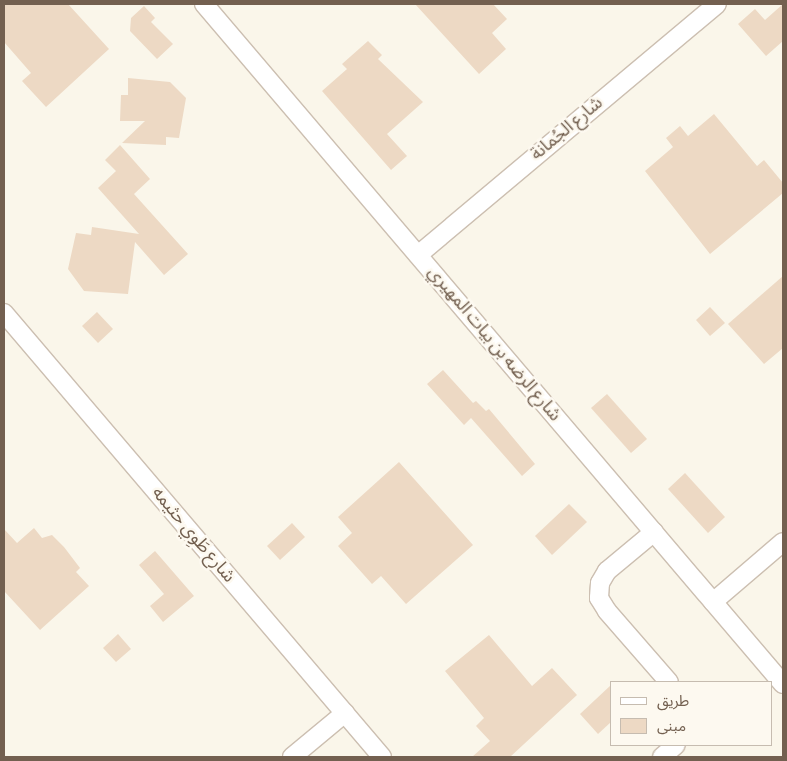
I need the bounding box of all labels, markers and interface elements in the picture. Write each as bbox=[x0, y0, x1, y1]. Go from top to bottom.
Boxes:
street label: شارع الجُمانة bbox=[527, 93, 607, 165]
street label: شارع الرضه بن بيات المهيري bbox=[423, 262, 565, 426]
street label: شارع طَوِي حثيمه bbox=[147, 483, 239, 587]
legend bbox=[610, 681, 772, 746]
text: طريق bbox=[657, 692, 689, 711]
text: مبنى bbox=[657, 717, 686, 736]

